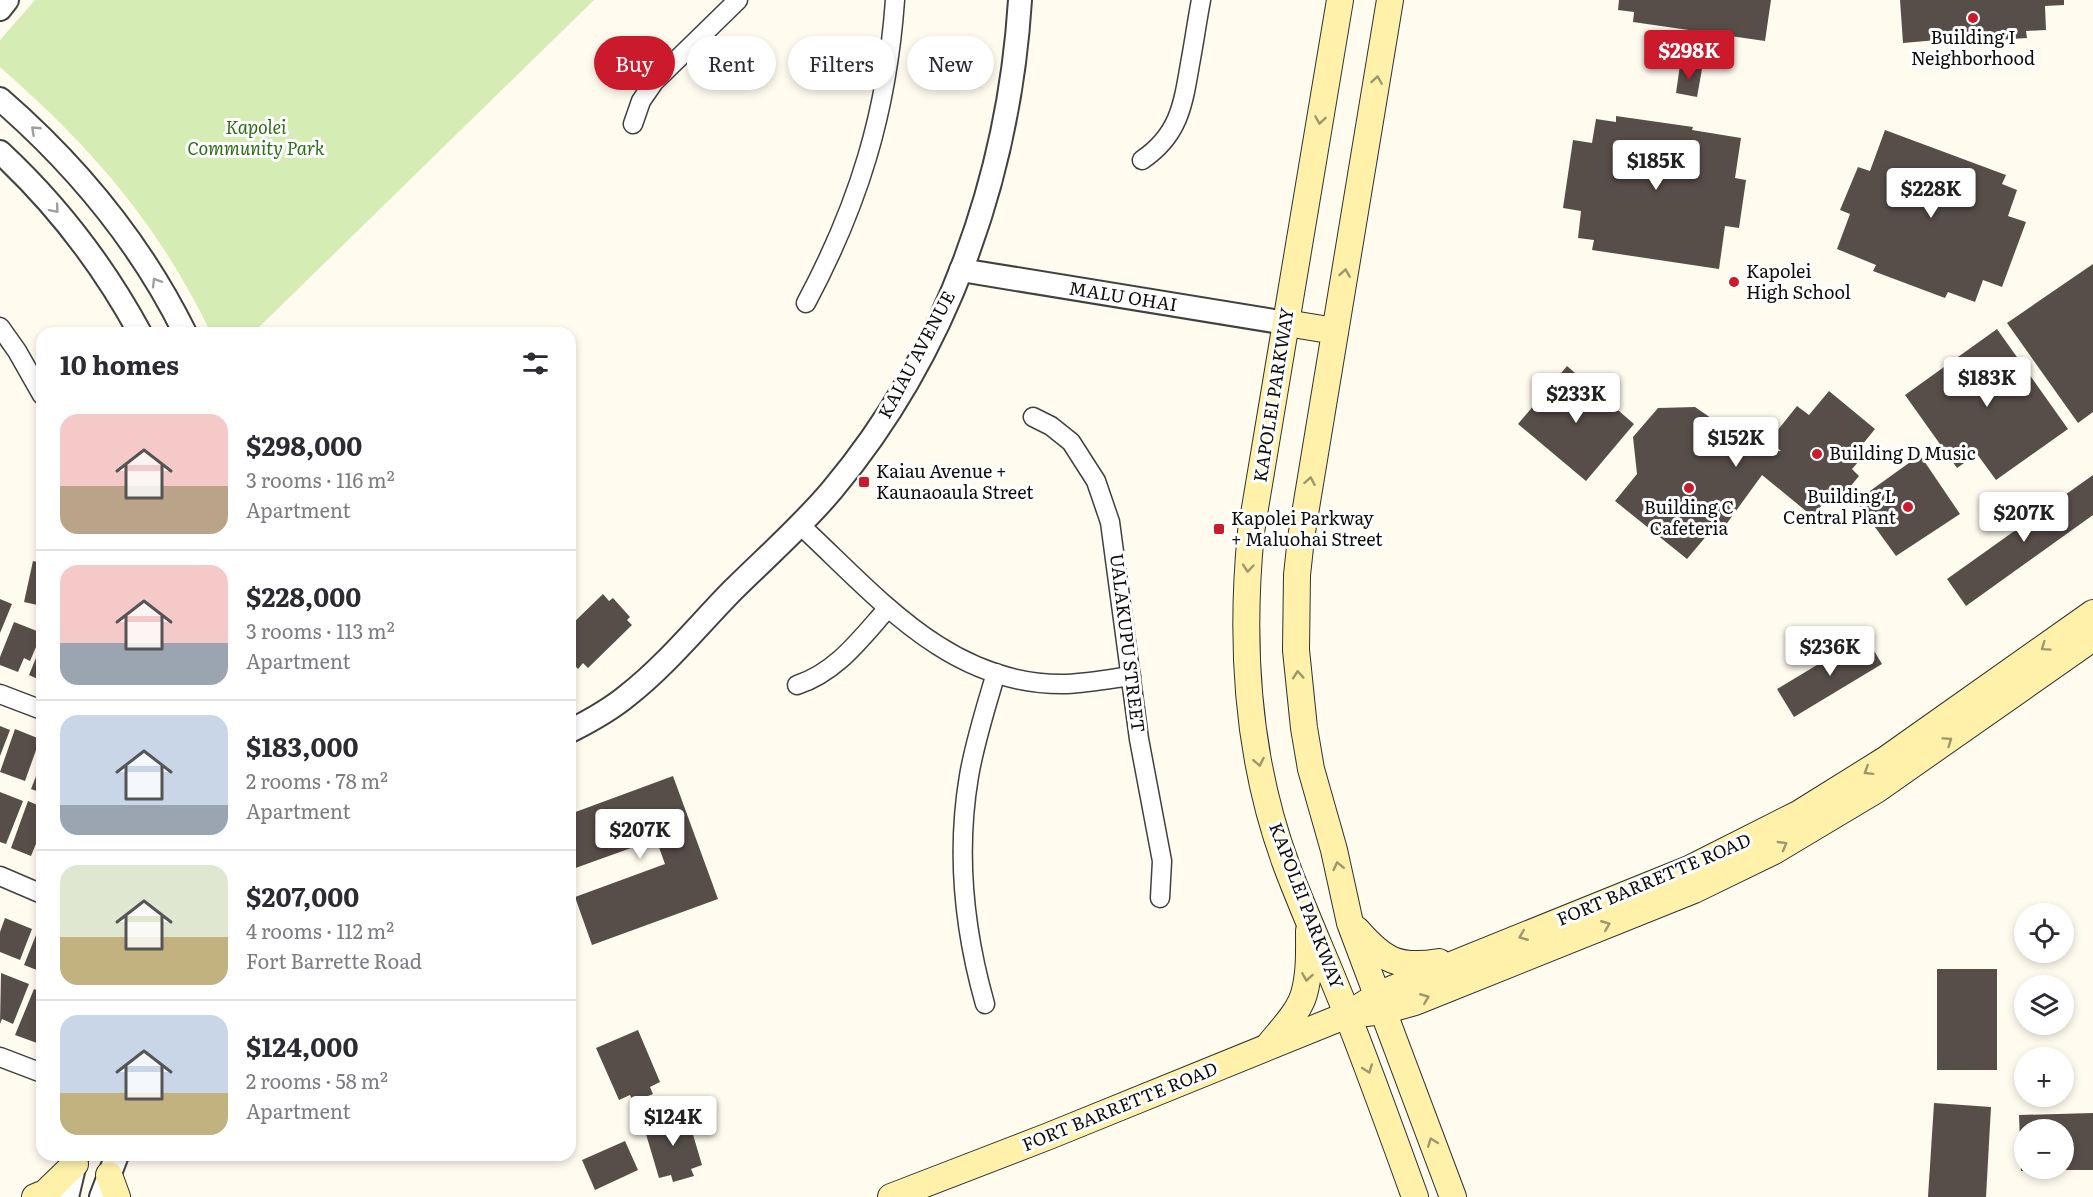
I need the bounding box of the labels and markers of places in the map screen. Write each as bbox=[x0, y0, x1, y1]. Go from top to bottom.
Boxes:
marker: Building I Neighborhood bbox=[1966, 11, 1980, 25]
place label: Building I Neighborhood bbox=[1911, 23, 2035, 71]
pin: $298K bbox=[1647, 30, 1731, 81]
pin: $185K bbox=[1614, 140, 1698, 191]
pin: $228K bbox=[1889, 168, 1973, 219]
place label: Kapolei High School bbox=[1746, 257, 1851, 305]
marker: Kapolei High School bbox=[1727, 275, 1741, 289]
pin: $183K bbox=[1945, 357, 2029, 408]
pin: $233K bbox=[1534, 373, 1618, 424]
pin: $152K bbox=[1694, 417, 1778, 468]
place label: Building D Music bbox=[1829, 439, 1976, 466]
marker: Building D Music bbox=[1810, 447, 1824, 461]
place label: Kaiau Avenue + Kaunaoaula Street bbox=[876, 457, 1034, 505]
marker: Kaiau Avenue + Kaunaoaula Street bbox=[857, 475, 871, 489]
marker: Building C Cafeteria bbox=[1682, 481, 1696, 495]
place label: Building L Central Plant bbox=[1783, 482, 1897, 530]
pin: $207K bbox=[1982, 492, 2066, 543]
place label: Building C Cafeteria bbox=[1644, 493, 1734, 541]
marker: Building L Central Plant bbox=[1901, 500, 1915, 514]
place label: Kapolei Parkway + Maluohai Street bbox=[1231, 504, 1383, 552]
marker: Kapolei Parkway + Maluohai Street bbox=[1212, 522, 1226, 536]
pin: $236K bbox=[1788, 626, 1872, 677]
pin: $207K bbox=[598, 809, 682, 860]
pin: $124K bbox=[631, 1096, 715, 1147]

